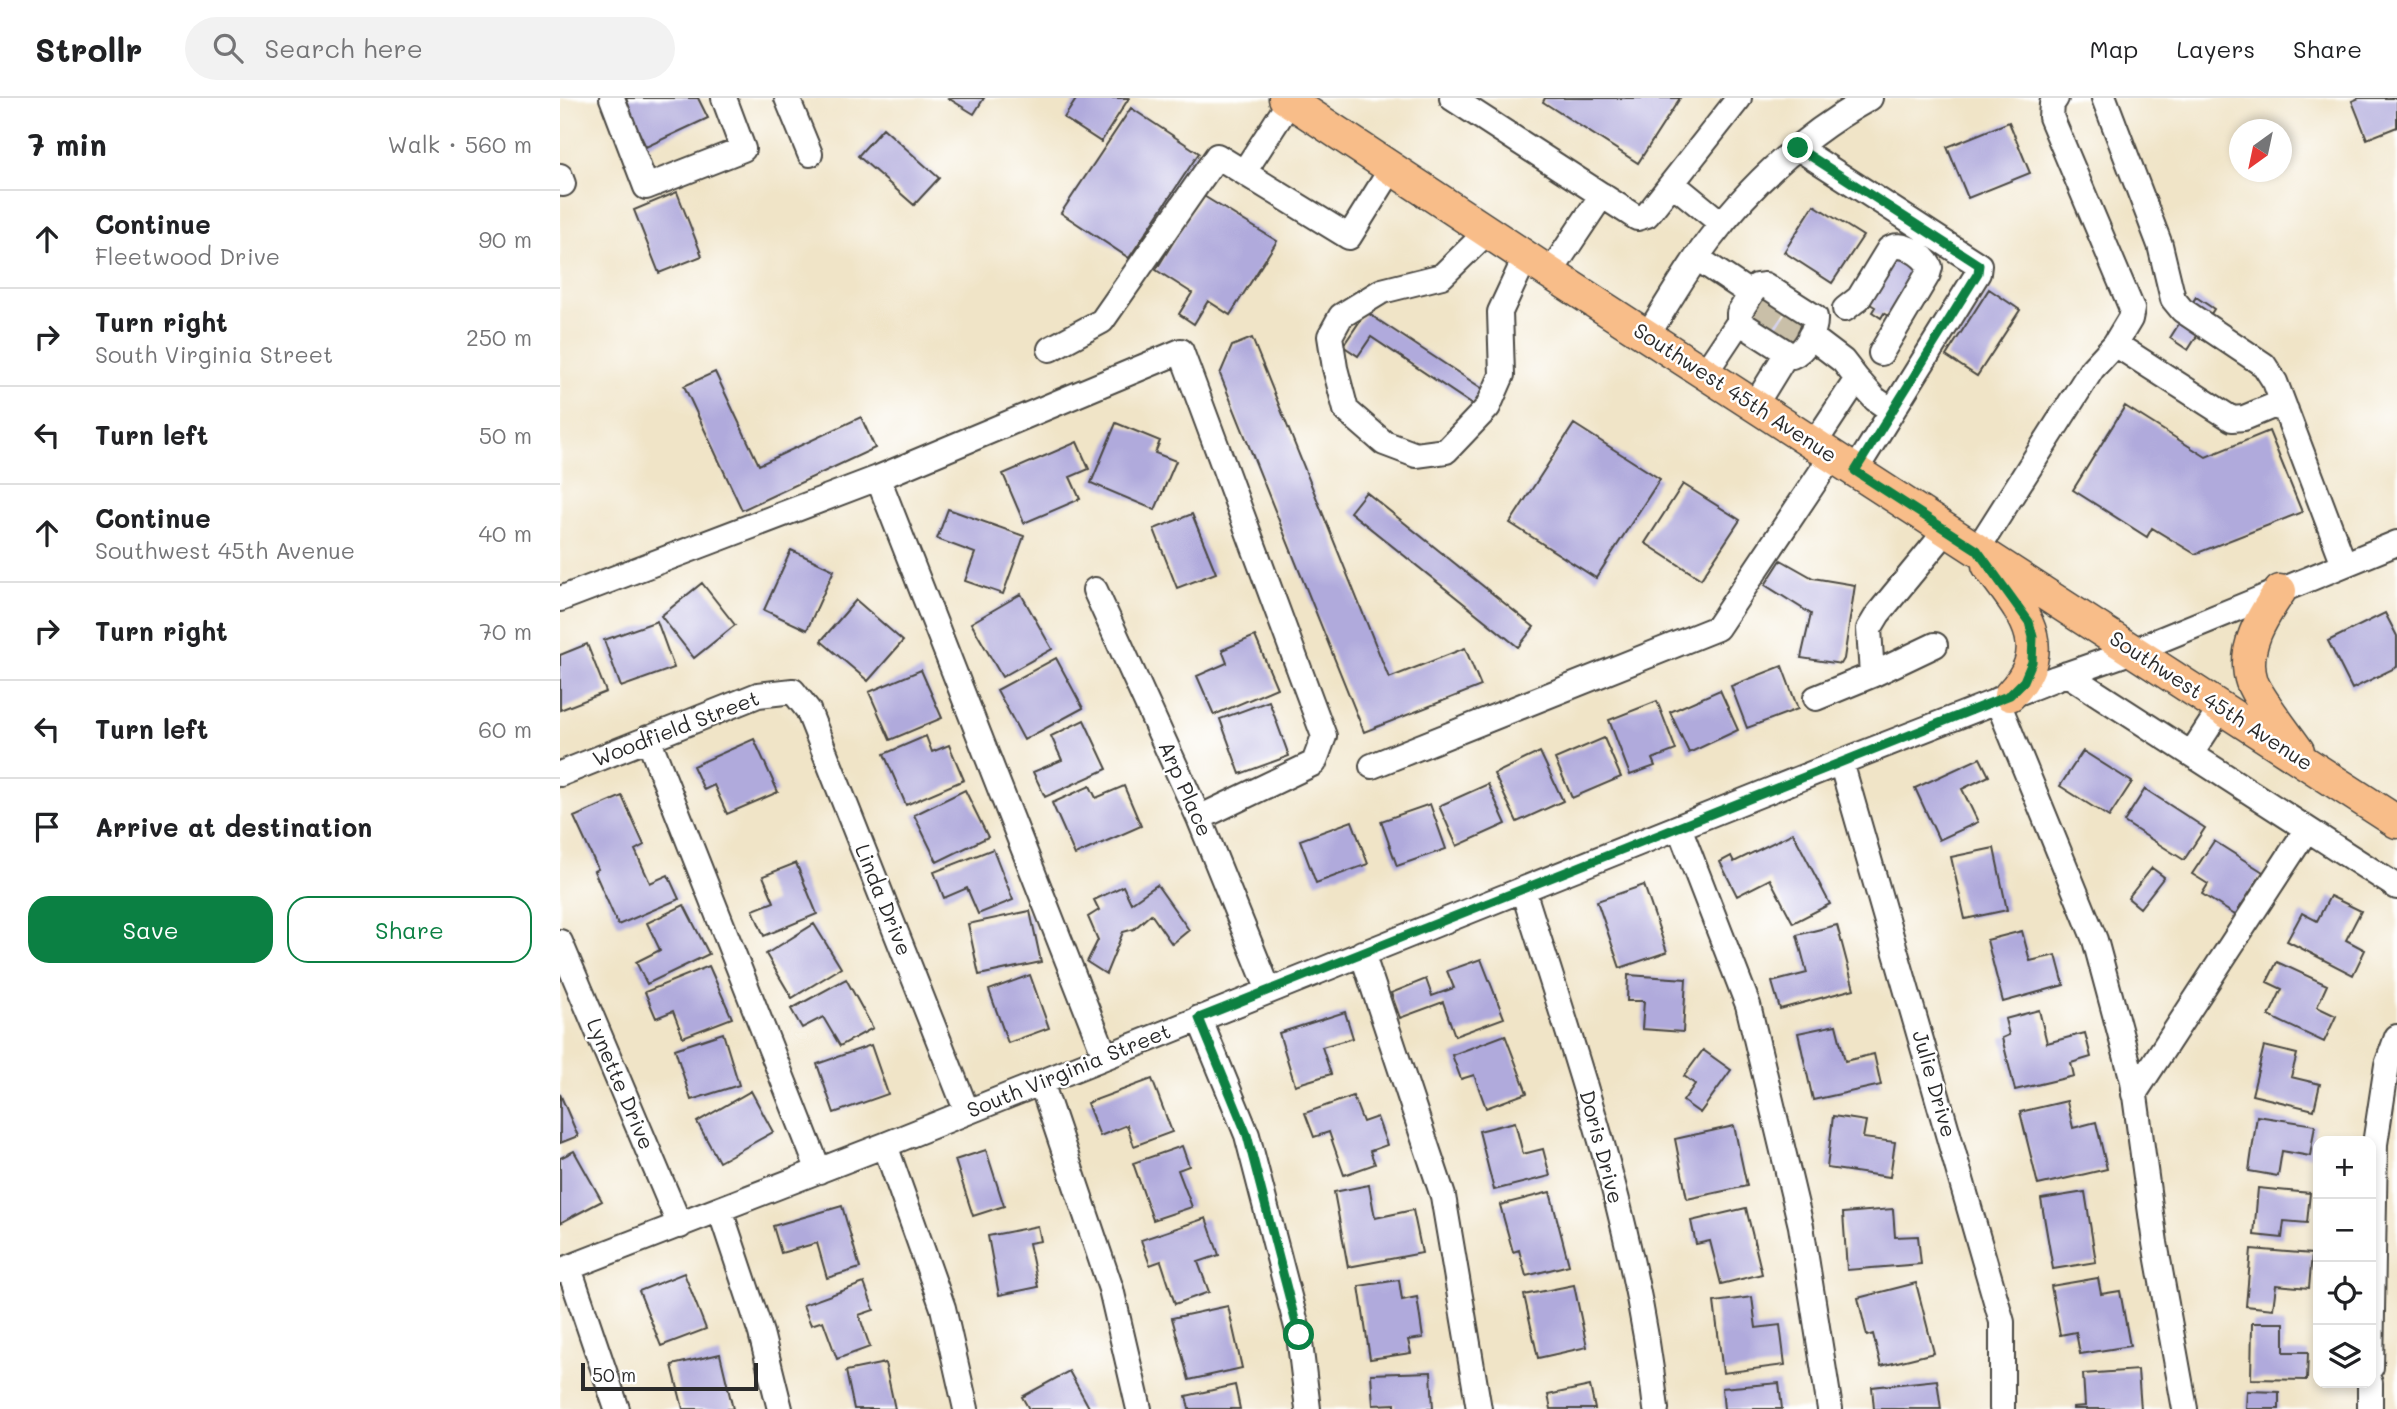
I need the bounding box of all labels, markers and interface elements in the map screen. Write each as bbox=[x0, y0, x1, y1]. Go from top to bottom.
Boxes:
search box bbox=[185, 17, 675, 80]
text: Strollr bbox=[35, 27, 143, 70]
icon: search bbox=[209, 29, 247, 67]
text: Search here bbox=[265, 31, 423, 65]
text: Map bbox=[2090, 33, 2138, 64]
text: Layers bbox=[2176, 33, 2255, 64]
text: Share bbox=[2293, 33, 2362, 64]
north arrow bbox=[2229, 119, 2292, 182]
text: 7 min bbox=[28, 124, 107, 164]
text: Walk · 560 m bbox=[388, 129, 532, 159]
route end bbox=[1782, 132, 1813, 163]
text: Continue bbox=[95, 207, 211, 241]
icon: ahead bbox=[28, 220, 66, 258]
text: 90 m bbox=[479, 224, 532, 254]
text: Fleetwood Drive bbox=[95, 241, 280, 271]
text: Turn right bbox=[95, 305, 228, 339]
street label: Southwest 45th Avenue bbox=[1629, 316, 1843, 468]
icon: right bbox=[28, 318, 66, 356]
text: 250 m bbox=[466, 322, 532, 352]
text: South Virginia Street bbox=[95, 339, 333, 369]
icon: left bbox=[28, 416, 66, 454]
text: Turn left bbox=[95, 418, 208, 452]
text: 50 m bbox=[479, 420, 532, 450]
text: Continue bbox=[95, 501, 211, 535]
icon: ahead bbox=[28, 514, 66, 552]
text: 40 m bbox=[479, 518, 532, 548]
text: Southwest 45th Avenue bbox=[95, 535, 355, 565]
icon: right bbox=[28, 612, 66, 650]
text: Turn right bbox=[95, 614, 228, 648]
text: 70 m bbox=[479, 616, 532, 646]
street label: Southwest 45th Avenue bbox=[2105, 624, 2319, 776]
street label: Woodfield Street bbox=[588, 683, 763, 772]
icon: left bbox=[28, 710, 66, 748]
text: Turn left bbox=[95, 712, 208, 746]
text: 60 m bbox=[478, 714, 532, 744]
street label: Arp Place bbox=[1153, 737, 1219, 840]
icon: arrive bbox=[28, 808, 66, 846]
text: Arrive at destination bbox=[95, 810, 372, 844]
street label: Linda Drive bbox=[850, 840, 919, 959]
button: Save bbox=[28, 896, 273, 963]
button: Share bbox=[287, 896, 532, 963]
street label: Lynette Drive bbox=[582, 1014, 661, 1153]
street label: South Virginia Street bbox=[963, 1016, 1174, 1123]
street label: Julie Drive bbox=[1907, 1027, 1964, 1140]
street label: Doris Drive bbox=[1574, 1087, 1631, 1206]
map controls bbox=[2313, 1136, 2376, 1388]
button: + bbox=[2313, 1136, 2376, 1199]
button: − bbox=[2313, 1199, 2376, 1262]
button: locate bbox=[2313, 1262, 2376, 1325]
route start bbox=[1283, 1319, 1314, 1350]
button: layers bbox=[2313, 1325, 2376, 1388]
scale bar bbox=[581, 1360, 758, 1392]
text: 50 m bbox=[592, 1362, 636, 1387]

